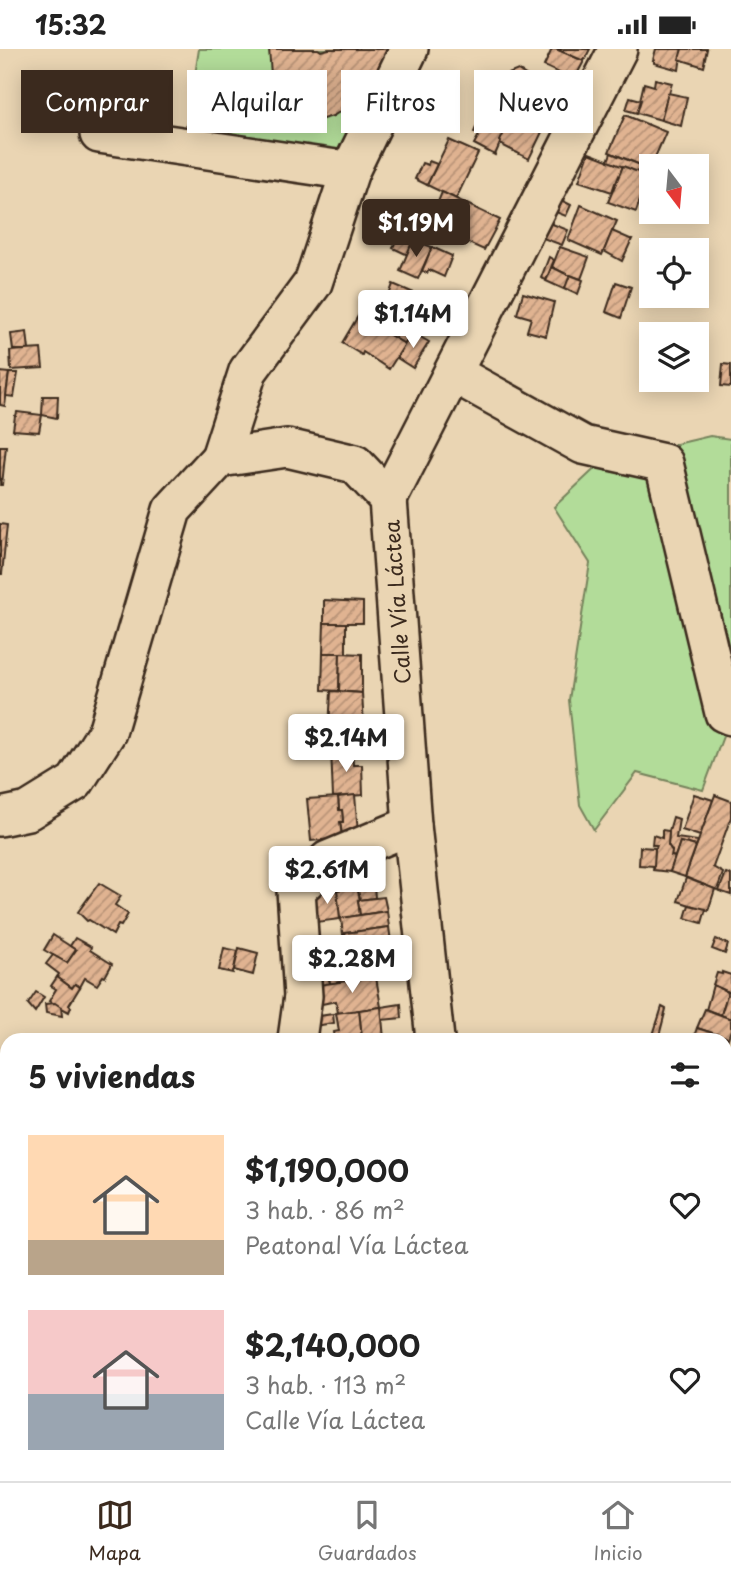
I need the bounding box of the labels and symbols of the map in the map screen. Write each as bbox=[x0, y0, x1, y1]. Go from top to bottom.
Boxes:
north arrow bbox=[639, 154, 709, 224]
pin: $1.19M bbox=[359, 199, 473, 259]
pin: $1.14M bbox=[356, 291, 470, 350]
street label: Calle Vía Láctea bbox=[374, 519, 418, 685]
pin: $2.14M bbox=[289, 715, 403, 774]
pin: $2.61M bbox=[270, 847, 384, 906]
pin: $2.28M bbox=[295, 935, 409, 995]

